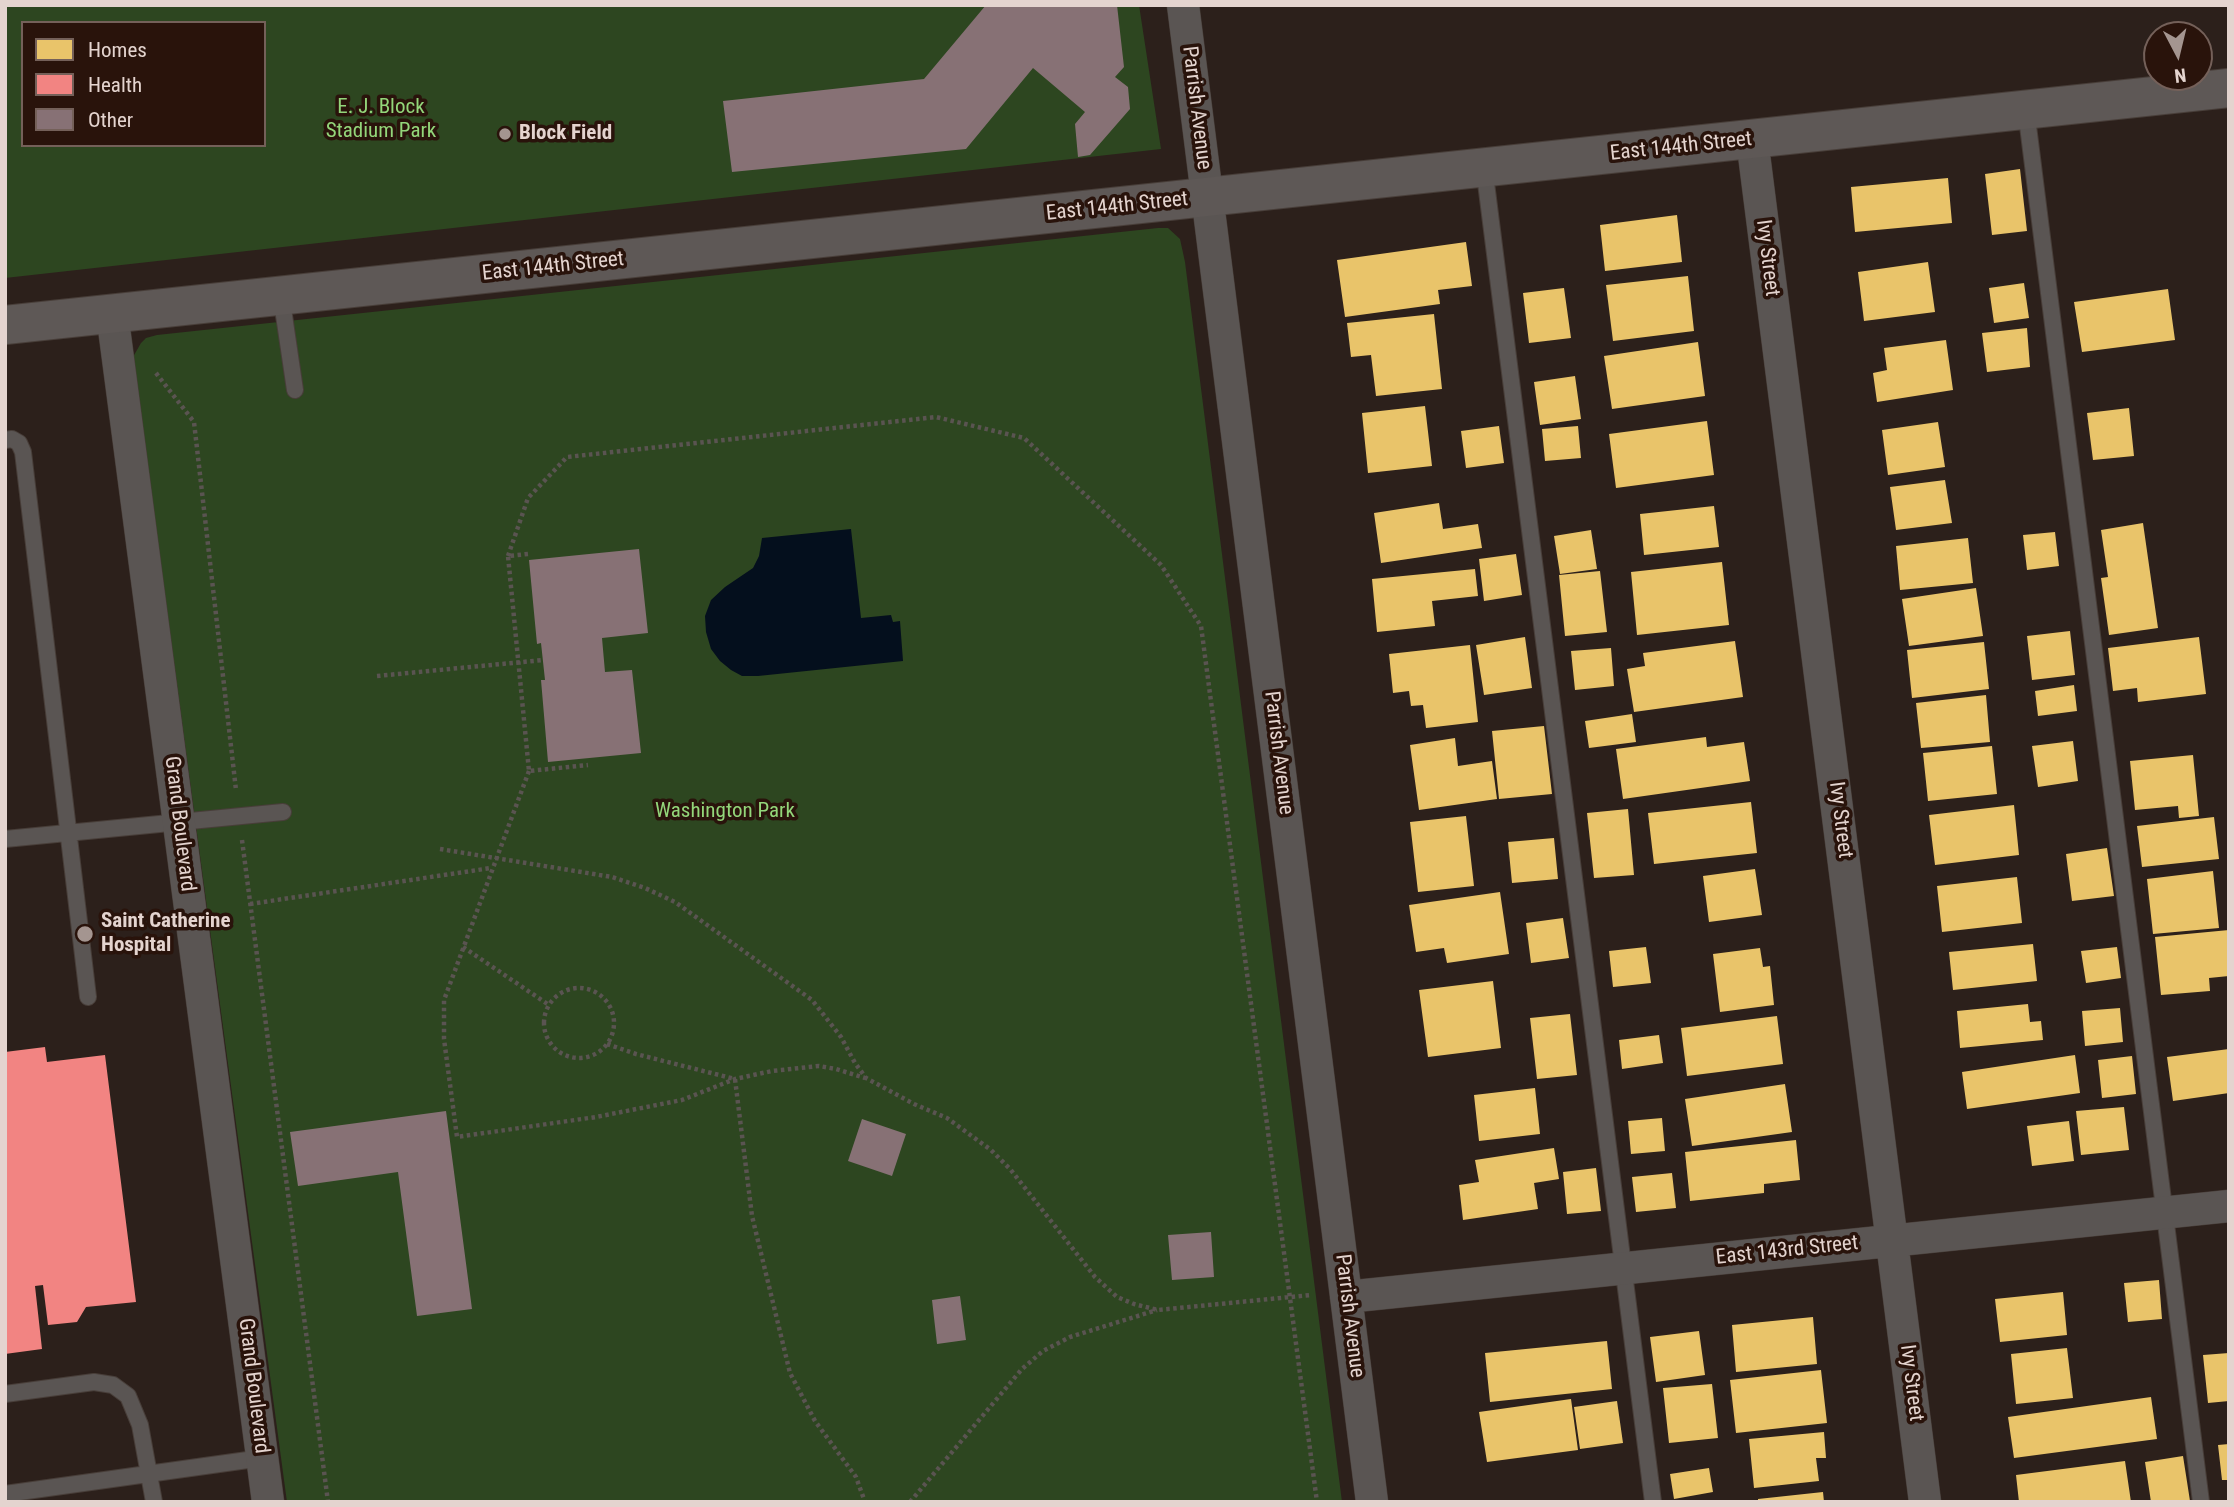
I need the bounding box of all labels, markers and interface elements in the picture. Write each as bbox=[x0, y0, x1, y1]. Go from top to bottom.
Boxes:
legend bbox=[21, 21, 266, 147]
north arrow bbox=[2143, 21, 2213, 91]
text: Homes bbox=[88, 38, 147, 62]
street label: Parrish Avenue bbox=[1176, 45, 1216, 171]
text: N bbox=[2173, 63, 2188, 87]
text: Health bbox=[88, 73, 142, 97]
park label: E. J. Block Stadium Park bbox=[326, 95, 436, 145]
text: Other bbox=[88, 108, 133, 132]
place label: Block Field bbox=[519, 121, 612, 147]
marker: Block Field bbox=[497, 126, 513, 142]
street label: East 144th Street bbox=[1609, 127, 1753, 167]
street label: East 144th Street bbox=[1045, 187, 1189, 227]
street label: Ivy Street bbox=[1750, 218, 1784, 298]
street label: East 144th Street bbox=[481, 247, 625, 287]
street label: Parrish Avenue bbox=[1258, 690, 1298, 816]
street label: Grand Boulevard bbox=[158, 755, 200, 893]
street label: Ivy Street bbox=[1823, 780, 1857, 860]
park label: Washington Park bbox=[655, 799, 795, 825]
place label: Saint Catherine Hospital bbox=[101, 909, 230, 959]
marker: Saint Catherine Hospital bbox=[75, 924, 95, 944]
street label: East 143rd Street bbox=[1715, 1231, 1859, 1271]
street label: Parrish Avenue bbox=[1329, 1253, 1369, 1379]
street label: Grand Boulevard bbox=[232, 1317, 274, 1455]
street label: Ivy Street bbox=[1894, 1343, 1928, 1423]

